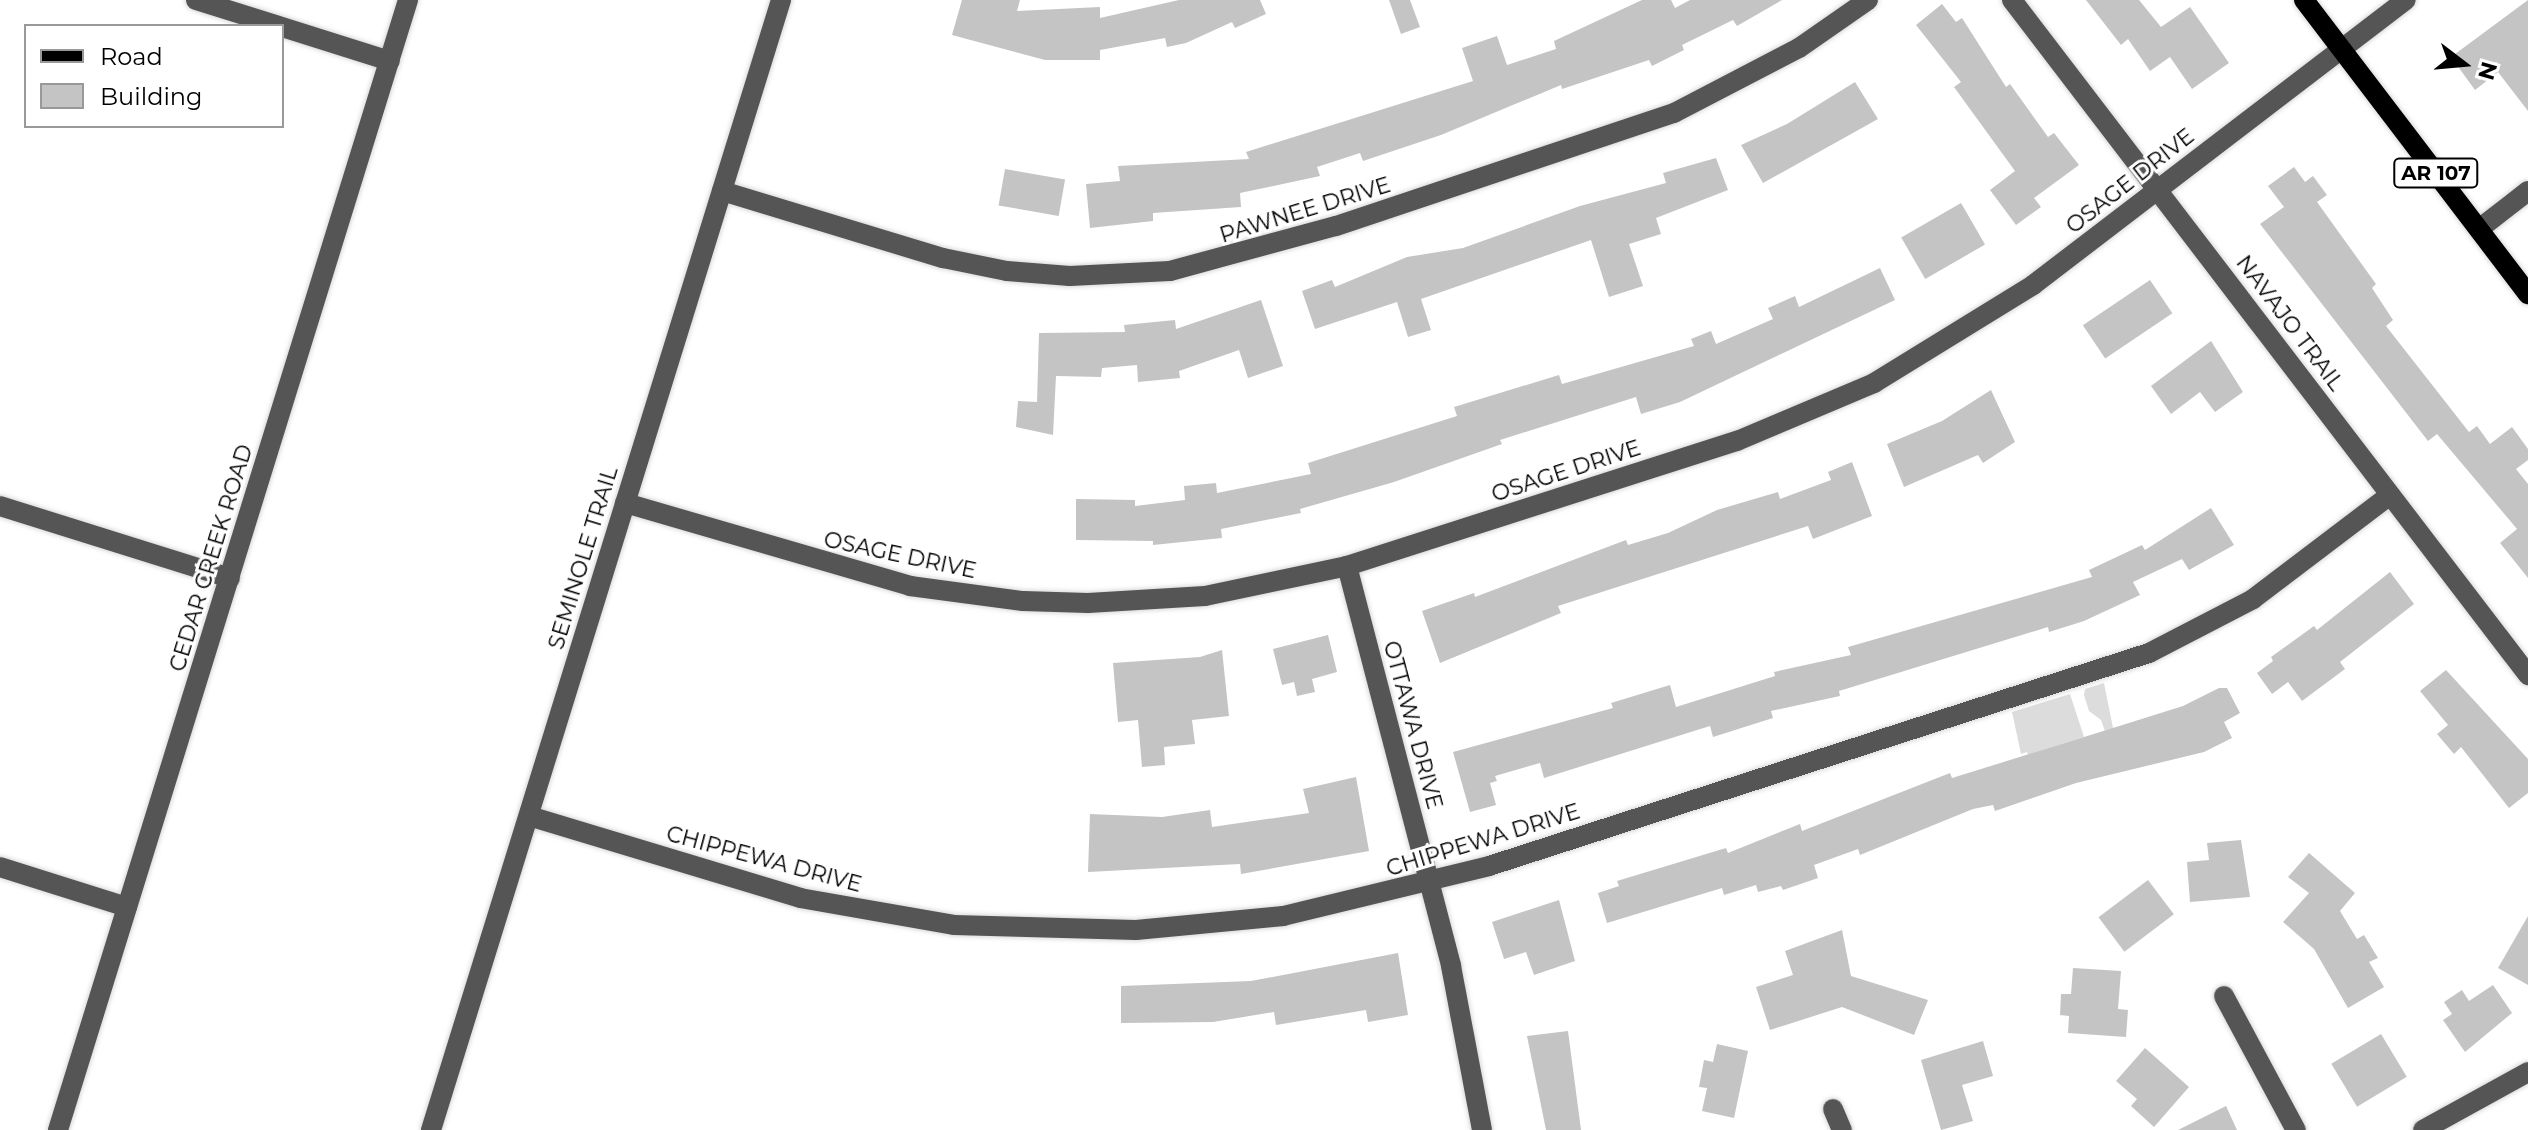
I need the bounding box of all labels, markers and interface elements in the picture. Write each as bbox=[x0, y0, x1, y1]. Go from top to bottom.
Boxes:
legend bbox=[24, 24, 284, 128]
north arrow bbox=[2424, 24, 2504, 104]
text: Road bbox=[100, 42, 163, 71]
text: N bbox=[2472, 58, 2503, 83]
text: Building bbox=[100, 82, 203, 111]
street label: OSAGE DRIVE bbox=[2061, 123, 2199, 239]
road number: AR 107 bbox=[2392, 157, 2480, 189]
street label: PAWNEE DRIVE bbox=[1216, 171, 1394, 249]
street label: NAVAJO TRAIL bbox=[2231, 250, 2349, 396]
street label: OSAGE DRIVE bbox=[1488, 434, 1644, 508]
street label: CEDAR CREEK ROAD bbox=[164, 441, 258, 675]
street label: SEMINOLE TRAIL bbox=[543, 463, 623, 653]
street label: OSAGE DRIVE bbox=[821, 526, 979, 584]
street label: OTTAWA DRIVE bbox=[1378, 638, 1448, 812]
street label: CHIPPEWA DRIVE bbox=[1383, 798, 1583, 882]
street label: CHIPPEWA DRIVE bbox=[663, 820, 865, 898]

